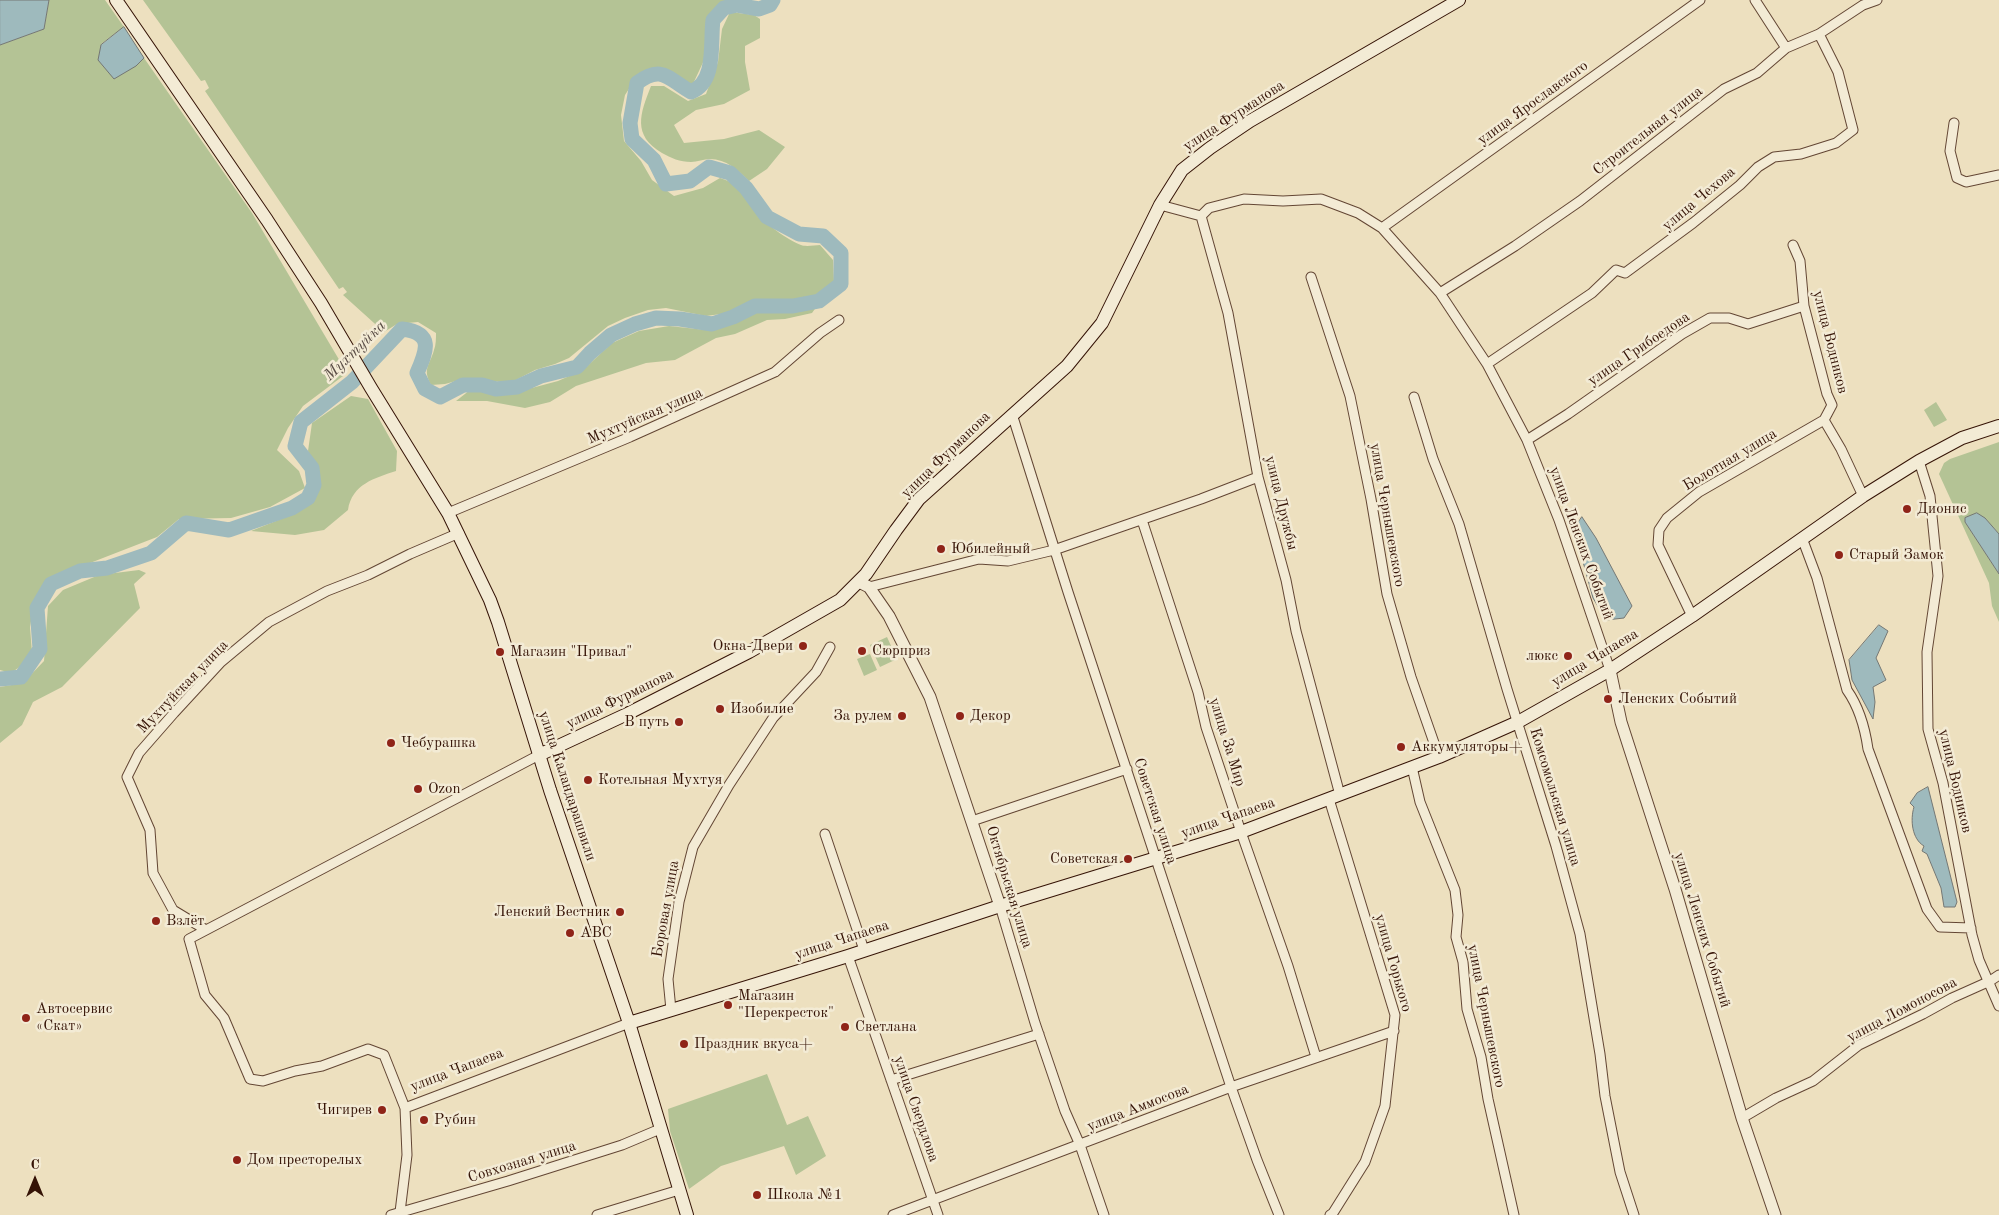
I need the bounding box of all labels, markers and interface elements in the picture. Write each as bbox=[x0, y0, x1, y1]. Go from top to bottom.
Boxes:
street label: улица Ярославского bbox=[1474, 57, 1592, 149]
street label: улица Фурманова bbox=[1180, 77, 1288, 155]
street label: Строительная улица bbox=[1590, 83, 1706, 179]
street label: улица Чехова bbox=[1659, 163, 1739, 235]
street label: улица Водников bbox=[1808, 289, 1852, 395]
street label: улица Грибоедова bbox=[1584, 308, 1694, 390]
water label: Мухтуйка bbox=[320, 317, 390, 385]
street label: Мухтуйская улица bbox=[585, 384, 705, 448]
street label: улица Фурманова bbox=[898, 408, 994, 502]
street label: Болотная улица bbox=[1680, 425, 1780, 495]
street label: улица Чернышевского bbox=[1365, 442, 1409, 588]
street label: улица Дружбы bbox=[1261, 454, 1301, 552]
street label: улица Ленских Событий bbox=[1545, 464, 1617, 622]
place label: Дионис bbox=[1917, 500, 1966, 518]
marker: Дионис bbox=[1901, 503, 1913, 515]
place label: Юбилейный bbox=[951, 540, 1030, 558]
marker: Юбилейный bbox=[935, 543, 947, 555]
place label: Старый Замок bbox=[1849, 546, 1944, 564]
marker: Старый Замок bbox=[1833, 549, 1845, 561]
street label: улица Чапаева bbox=[1548, 625, 1642, 691]
street label: Мухтуйская улица bbox=[134, 636, 232, 738]
place label: Окна-Двери bbox=[713, 637, 793, 655]
marker: Окна-Двери bbox=[797, 640, 809, 652]
place label: Сюрприз bbox=[872, 642, 930, 660]
place label: Магазин "Привал" bbox=[510, 643, 632, 661]
marker: Сюрприз bbox=[856, 645, 868, 657]
marker: Магазин "Привал" bbox=[494, 646, 506, 658]
place label: люкс bbox=[1526, 647, 1558, 665]
marker: люкс bbox=[1562, 650, 1574, 662]
street label: улица Фурманова bbox=[563, 665, 677, 733]
place label: Ленских Событий bbox=[1618, 690, 1737, 708]
marker: Ленских Событий bbox=[1602, 693, 1614, 705]
street label: улица За Мир bbox=[1205, 695, 1249, 789]
place label: Изобилие bbox=[730, 700, 794, 718]
marker: Изобилие bbox=[714, 703, 726, 715]
place label: За рулем bbox=[833, 707, 892, 725]
place label: Декор bbox=[970, 707, 1011, 725]
street label: улица Каландарашвили bbox=[534, 709, 600, 863]
marker: За рулем bbox=[896, 710, 908, 722]
marker: Декор bbox=[954, 710, 966, 722]
place label: В путь bbox=[624, 713, 669, 731]
marker: В путь bbox=[673, 716, 685, 728]
street label: Комсомольская улица bbox=[1525, 726, 1585, 868]
street label: улица Водников bbox=[1934, 727, 1976, 835]
place label: Чебурашка bbox=[401, 734, 476, 752]
marker: Чебурашка bbox=[385, 737, 397, 749]
place label: Аккумуляторы+ bbox=[1411, 738, 1523, 756]
marker: Аккумуляторы+ bbox=[1395, 741, 1407, 753]
street label: Советская улица bbox=[1129, 756, 1181, 866]
place label: Котельная Мухтуя bbox=[598, 771, 722, 789]
marker: Котельная Мухтуя bbox=[582, 774, 594, 786]
place label: Ozon bbox=[428, 780, 461, 798]
marker: Ozon bbox=[412, 783, 424, 795]
street label: улица Чапаева bbox=[1179, 794, 1277, 842]
street label: Октябрьская улица bbox=[982, 824, 1036, 950]
place label: Советская bbox=[1050, 850, 1118, 868]
street label: улица Ленских Событий bbox=[1670, 850, 1734, 1010]
marker: Советская bbox=[1122, 853, 1134, 865]
street label: Боровая улица bbox=[649, 859, 683, 959]
place label: Ленский Вестник bbox=[494, 903, 610, 921]
marker: Ленский Вестник bbox=[614, 906, 626, 918]
place label: Взлёт bbox=[166, 912, 204, 930]
street label: улица Горького bbox=[1370, 912, 1416, 1014]
marker: Взлёт bbox=[150, 915, 162, 927]
street label: улица Чапаева bbox=[793, 916, 891, 964]
place label: ABC bbox=[580, 924, 612, 942]
marker: ABC bbox=[564, 927, 576, 939]
street label: улица Чернышевского bbox=[1463, 943, 1509, 1089]
street label: улица Ломоносова bbox=[1844, 973, 1960, 1047]
place label: Магазин "Перекресток" bbox=[738, 987, 834, 1022]
marker: Магазин "Перекресток" bbox=[722, 999, 734, 1011]
place label: Автосервис «Скат» bbox=[36, 1000, 112, 1035]
marker: Автосервис «Скат» bbox=[20, 1012, 32, 1024]
place label: Светлана bbox=[855, 1018, 917, 1036]
marker: Светлана bbox=[839, 1021, 851, 1033]
place label: Праздник вкуса+ bbox=[694, 1035, 813, 1053]
marker: Праздник вкуса+ bbox=[678, 1038, 690, 1050]
street label: улица Чапаева bbox=[408, 1044, 506, 1096]
street label: улица Свердлова bbox=[889, 1054, 943, 1164]
street label: улица Аммосова bbox=[1085, 1080, 1191, 1136]
place label: Чигирев bbox=[316, 1101, 372, 1119]
marker: Чигирев bbox=[376, 1104, 388, 1116]
place label: Рубин bbox=[434, 1111, 476, 1129]
marker: Рубин bbox=[418, 1114, 430, 1126]
street label: Совхозная улица bbox=[466, 1137, 578, 1187]
place label: Дом престорелых bbox=[247, 1151, 362, 1169]
marker: Дом престорелых bbox=[231, 1154, 243, 1166]
north arrow bbox=[10, 1155, 60, 1205]
text: С bbox=[30, 1158, 40, 1172]
place label: Школа №1 bbox=[767, 1186, 842, 1204]
marker: Школа №1 bbox=[751, 1189, 763, 1201]

